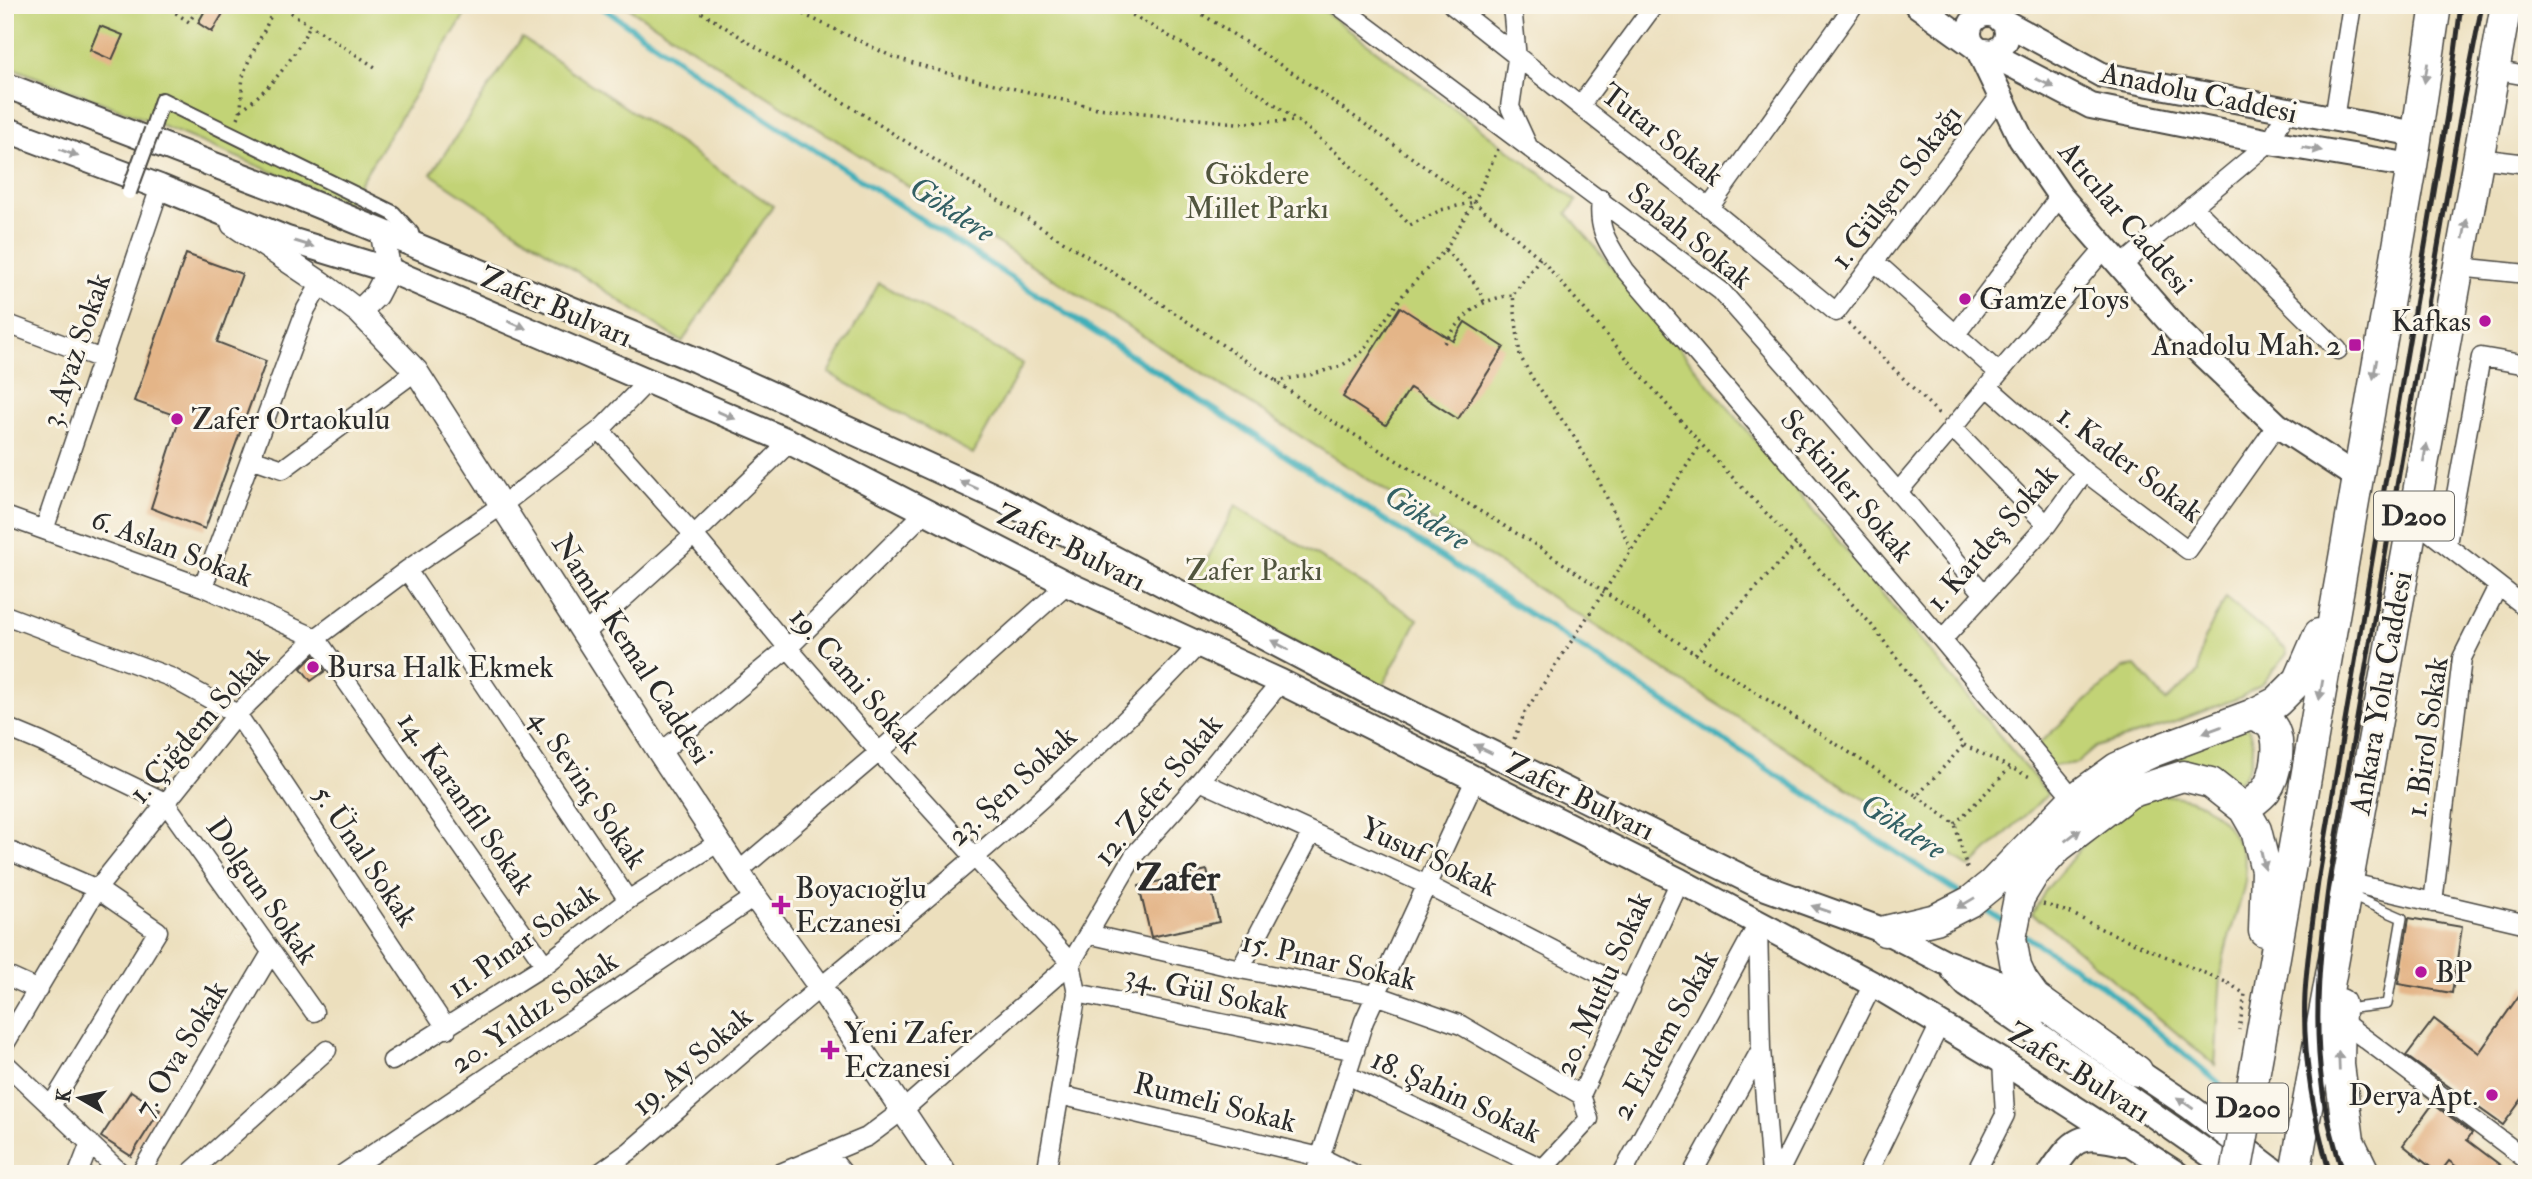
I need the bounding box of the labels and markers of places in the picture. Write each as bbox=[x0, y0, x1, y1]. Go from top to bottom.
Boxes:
place label: Gamze Toys bbox=[1979, 281, 2129, 318]
marker: Gamze Toys bbox=[1957, 291, 1973, 307]
place label: Kafkas bbox=[2391, 303, 2471, 340]
marker: Kafkas bbox=[2477, 313, 2493, 329]
place label: Anadolu Mah. 2 bbox=[2150, 327, 2341, 364]
marker: Anadolu Mah. 2 bbox=[2347, 337, 2363, 353]
place label: Zafer Ortaokulu bbox=[191, 401, 390, 438]
marker: Zafer Ortaokulu bbox=[169, 411, 185, 427]
place label: Bursa Halk Ekmek bbox=[327, 649, 554, 686]
marker: Bursa Halk Ekmek bbox=[305, 659, 321, 675]
place label: Boyacıoğlu Eczanesi bbox=[795, 870, 927, 941]
marker: Boyacıoğlu Eczanesi bbox=[773, 897, 789, 913]
place label: BP bbox=[2435, 954, 2472, 991]
marker: BP bbox=[2413, 964, 2429, 980]
place label: Yeni Zafer Eczanesi bbox=[844, 1015, 972, 1086]
marker: Yeni Zafer Eczanesi bbox=[822, 1042, 838, 1058]
place label: Derya Apt. bbox=[2348, 1077, 2478, 1114]
marker: Derya Apt. bbox=[2484, 1087, 2500, 1103]

